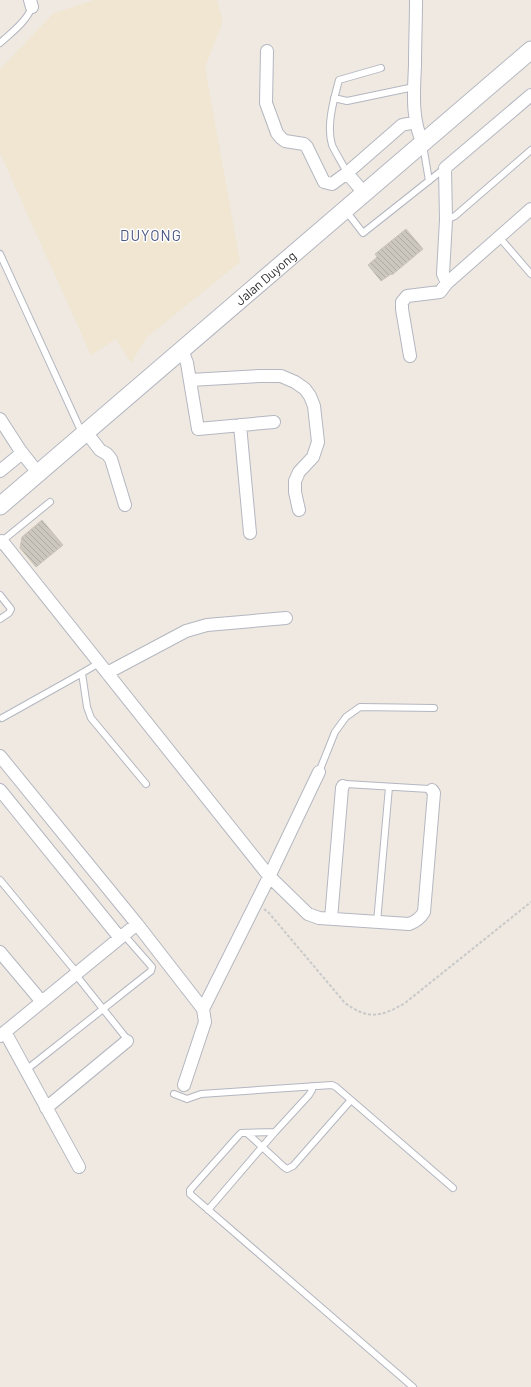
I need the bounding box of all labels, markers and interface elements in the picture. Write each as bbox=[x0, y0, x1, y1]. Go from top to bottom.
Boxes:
district label: DUYONG bbox=[120, 226, 182, 244]
street label: Jalan Duyong bbox=[232, 247, 299, 309]

